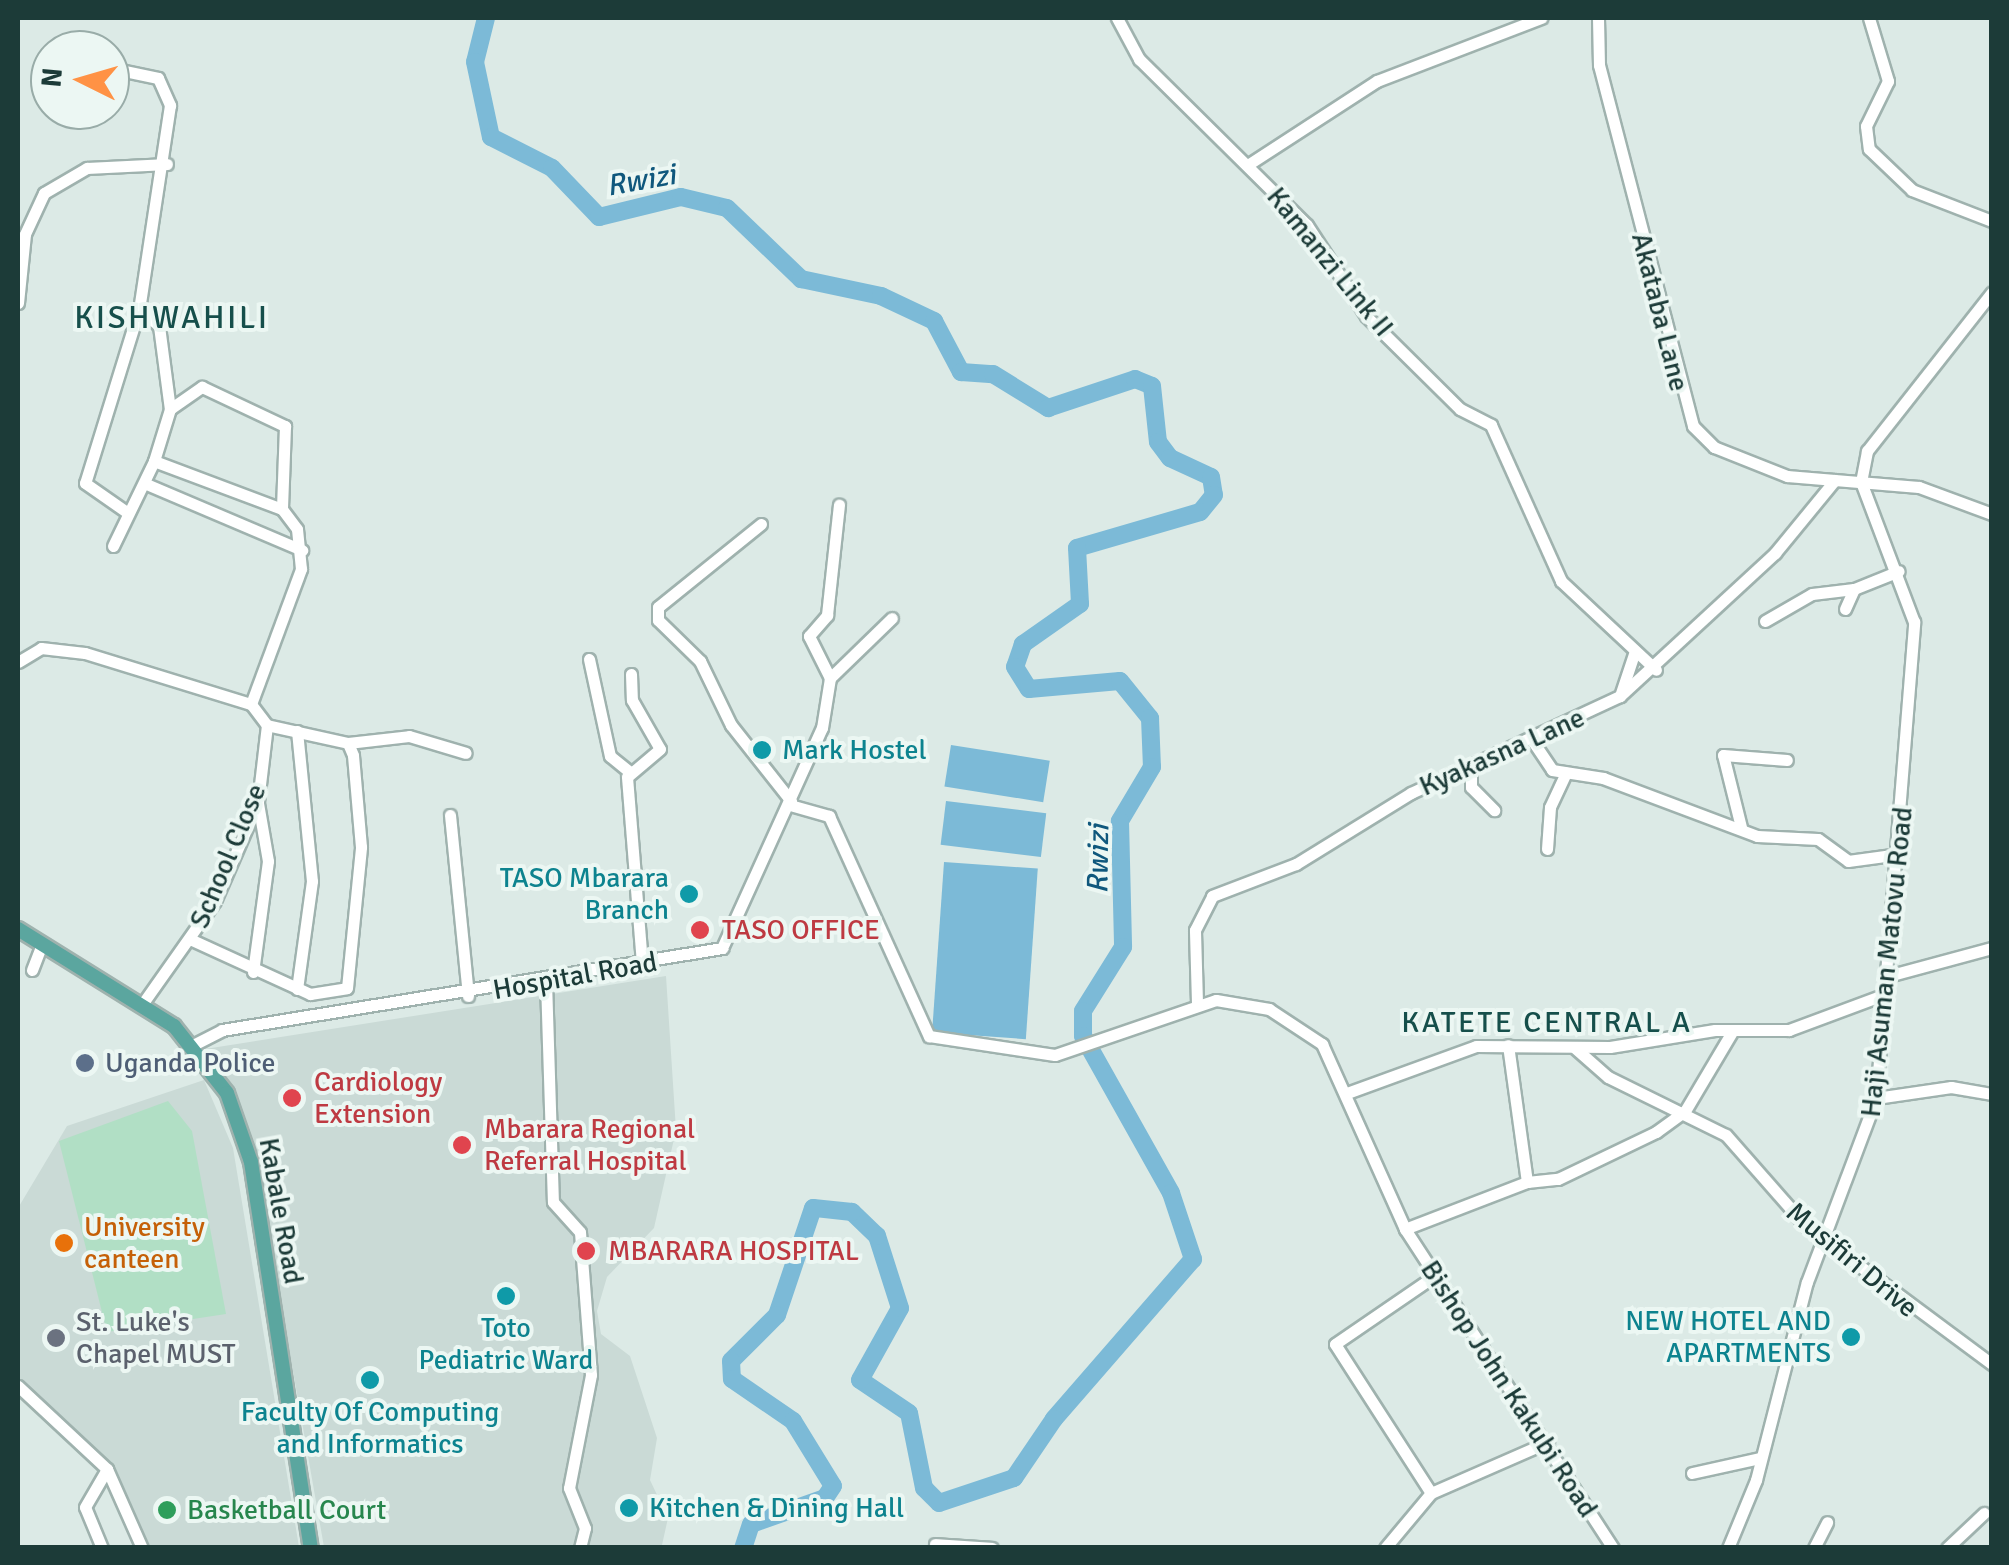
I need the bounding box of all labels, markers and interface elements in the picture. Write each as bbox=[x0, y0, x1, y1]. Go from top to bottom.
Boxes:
north arrow bbox=[30, 30, 130, 130]
text: N bbox=[34, 66, 70, 89]
water label: Rwizi bbox=[604, 157, 678, 205]
street label: Kamanzi Link II bbox=[1260, 181, 1400, 343]
street label: Akataba Lane bbox=[1624, 229, 1696, 395]
district label: KISHWAHILI bbox=[74, 299, 270, 337]
street label: Kyakasna Lane bbox=[1414, 701, 1590, 803]
place label: Mark Hostel bbox=[782, 733, 927, 767]
marker: Mark Hostel bbox=[751, 739, 773, 761]
street label: School Close bbox=[183, 779, 273, 933]
street label: Haji Asuman Matovu Road bbox=[1854, 805, 1920, 1119]
water label: Rwizi bbox=[1080, 824, 1118, 894]
place label: TASO Mbarara Branch bbox=[500, 861, 669, 927]
marker: TASO Mbarara Branch bbox=[678, 883, 700, 905]
place label: TASO OFFICE bbox=[722, 913, 880, 947]
marker: TASO OFFICE bbox=[687, 917, 713, 943]
street label: Hospital Road bbox=[490, 945, 660, 1007]
district label: KATETE CENTRAL A bbox=[1401, 1005, 1693, 1041]
place label: Uganda Police bbox=[105, 1046, 276, 1080]
marker: Uganda Police bbox=[74, 1052, 96, 1074]
place label: Cardiology Extension bbox=[314, 1065, 442, 1131]
marker: Cardiology Extension bbox=[279, 1085, 305, 1111]
place label: Mbarara Regional Referral Hospital bbox=[484, 1112, 695, 1178]
marker: Mbarara Regional Referral Hospital bbox=[449, 1132, 475, 1158]
street label: Kabale Road bbox=[252, 1135, 310, 1287]
street label: Musifiri Drive bbox=[1779, 1195, 1925, 1325]
place label: University canteen bbox=[84, 1210, 205, 1276]
marker: University canteen bbox=[53, 1232, 75, 1254]
place label: MBARARA HOSPITAL bbox=[608, 1234, 859, 1268]
marker: MBARARA HOSPITAL bbox=[573, 1238, 599, 1264]
street label: Bishop John Kakubi Road bbox=[1413, 1254, 1605, 1524]
marker: Toto Pediatric Ward bbox=[495, 1285, 517, 1307]
place label: NEW HOTEL AND APARTMENTS bbox=[1625, 1304, 1831, 1370]
place label: St. Luke's Chapel MUST bbox=[76, 1305, 235, 1371]
place label: Toto Pediatric Ward bbox=[419, 1311, 593, 1377]
marker: NEW HOTEL AND APARTMENTS bbox=[1840, 1326, 1862, 1348]
marker: St. Luke's Chapel MUST bbox=[45, 1327, 67, 1349]
marker: Faculty Of Computing and Informatics bbox=[359, 1369, 381, 1391]
place label: Faculty Of Computing and Informatics bbox=[241, 1395, 499, 1461]
place label: Kitchen & Dining Hall bbox=[649, 1491, 904, 1525]
place label: Basketball Court bbox=[187, 1493, 386, 1527]
marker: Kitchen & Dining Hall bbox=[618, 1497, 640, 1519]
marker: Basketball Court bbox=[156, 1499, 178, 1521]

